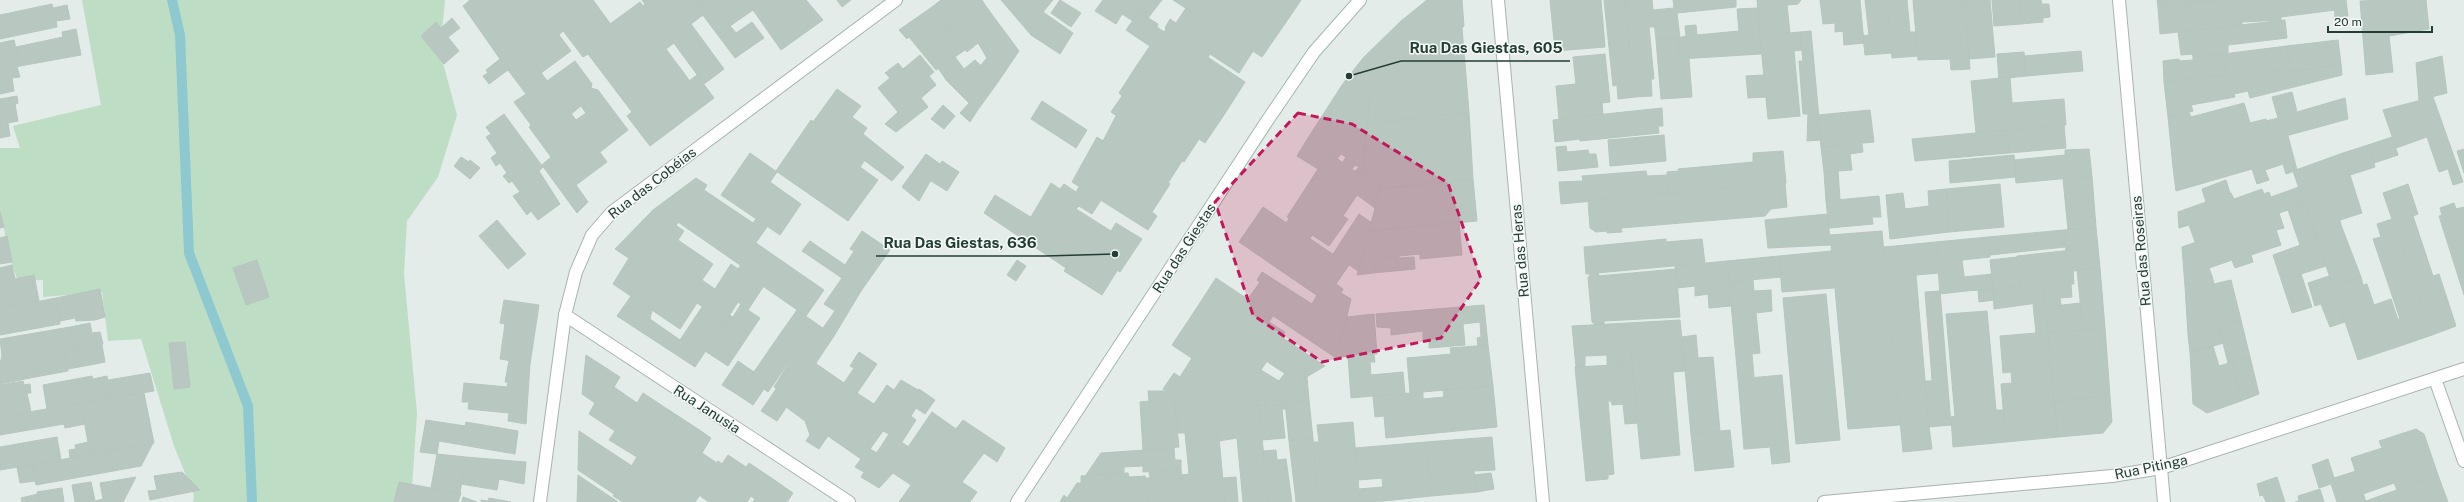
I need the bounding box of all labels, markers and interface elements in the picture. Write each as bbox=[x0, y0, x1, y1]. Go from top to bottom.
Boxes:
scale bar bbox=[2328, 8, 2432, 34]
text: 20 m bbox=[2334, 15, 2362, 29]
callout: Rua Das Giestas, 605 bbox=[1401, 34, 1570, 61]
text: Rua Das Giestas, 605 bbox=[1409, 39, 1563, 56]
street label: Rua das Cobéias bbox=[605, 144, 699, 222]
street label: Rua das Roseiras bbox=[2128, 195, 2154, 307]
street label: Rua das Giestas bbox=[1149, 200, 1219, 296]
street label: Rua das Heras bbox=[1508, 204, 1532, 298]
callout: Rua Das Giestas, 636 bbox=[876, 229, 1045, 256]
text: Rua Das Giestas, 636 bbox=[883, 234, 1037, 251]
street label: Rua Janusia bbox=[671, 382, 743, 436]
street label: Rua Pitinga bbox=[2113, 451, 2189, 483]

